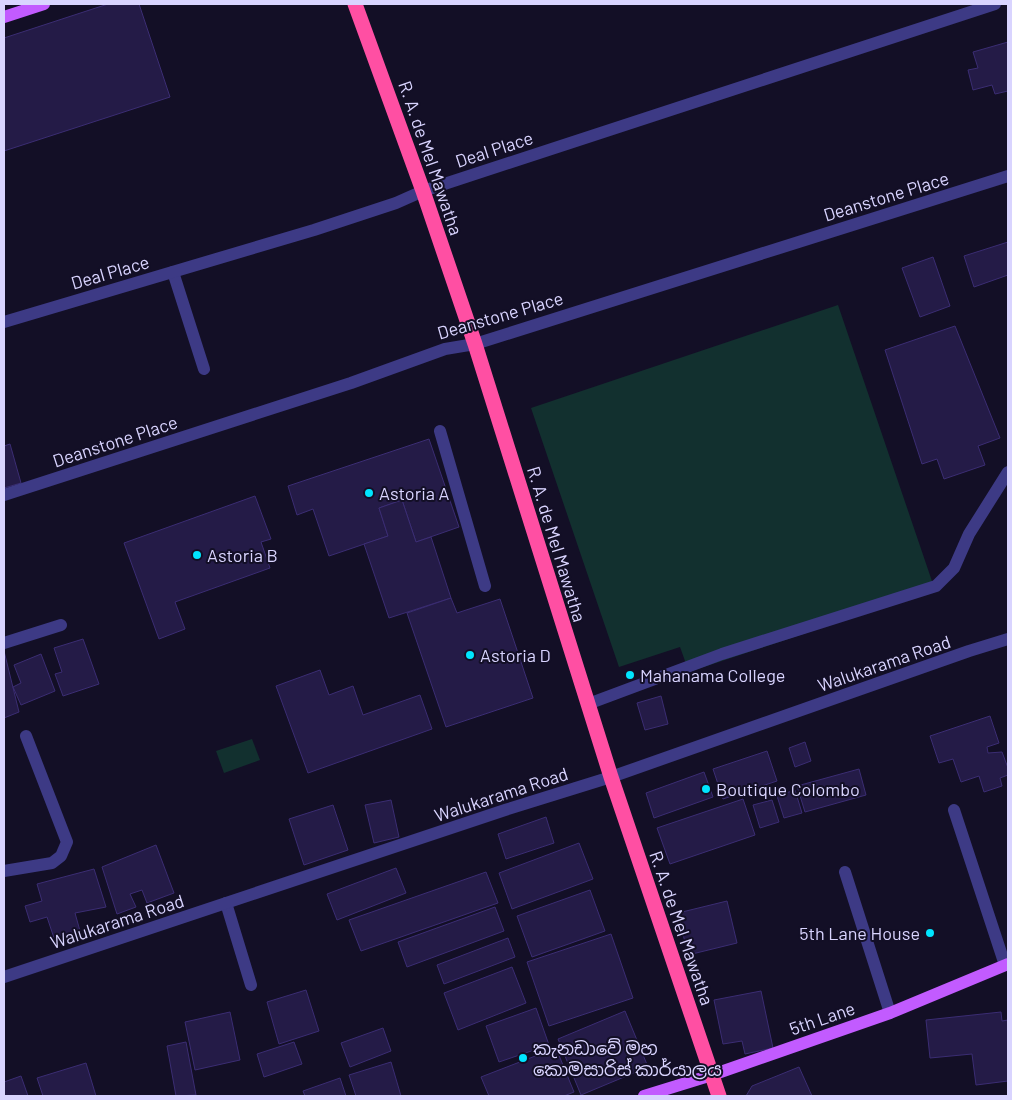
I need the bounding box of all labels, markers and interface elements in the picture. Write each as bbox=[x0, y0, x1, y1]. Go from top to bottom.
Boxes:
street label: R. A. de Mel Mawatha bbox=[394, 78, 468, 238]
street label: Deal Place bbox=[452, 126, 536, 172]
street label: Deanstone Place bbox=[821, 166, 951, 226]
street label: Deal Place bbox=[68, 250, 152, 294]
street label: Deanstone Place bbox=[435, 287, 565, 343]
street label: Deanstone Place bbox=[50, 410, 180, 472]
street label: R. A. de Mel Mawatha bbox=[523, 463, 591, 625]
place label: Astoria A bbox=[379, 482, 450, 504]
marker: Astoria A bbox=[363, 487, 375, 499]
place label: Astoria B bbox=[207, 544, 278, 566]
marker: Astoria B bbox=[191, 549, 203, 561]
street label: Walukarama Road bbox=[815, 630, 953, 696]
place label: Astoria D bbox=[480, 644, 551, 666]
marker: Astoria D bbox=[464, 649, 476, 661]
place label: Mahanama College bbox=[640, 664, 785, 686]
marker: Mahanama College bbox=[624, 669, 636, 681]
street label: Walukarama Road bbox=[431, 762, 571, 826]
place label: Boutique Colombo bbox=[716, 778, 860, 800]
marker: Boutique Colombo bbox=[700, 783, 712, 795]
street label: R. A. de Mel Mawatha bbox=[645, 848, 719, 1008]
street label: Walukarama Road bbox=[47, 889, 187, 953]
place label: 5th Lane House bbox=[799, 922, 920, 944]
marker: 5th Lane House bbox=[924, 927, 936, 939]
street label: 5th Lane bbox=[786, 997, 858, 1039]
place label: කැනඩාවේ මහ කොමසාරිස් කාර්යාලය bbox=[533, 1037, 722, 1080]
marker: කැනඩාවේ මහ කොමසාරිස් කාර්යාලය bbox=[517, 1052, 529, 1064]

